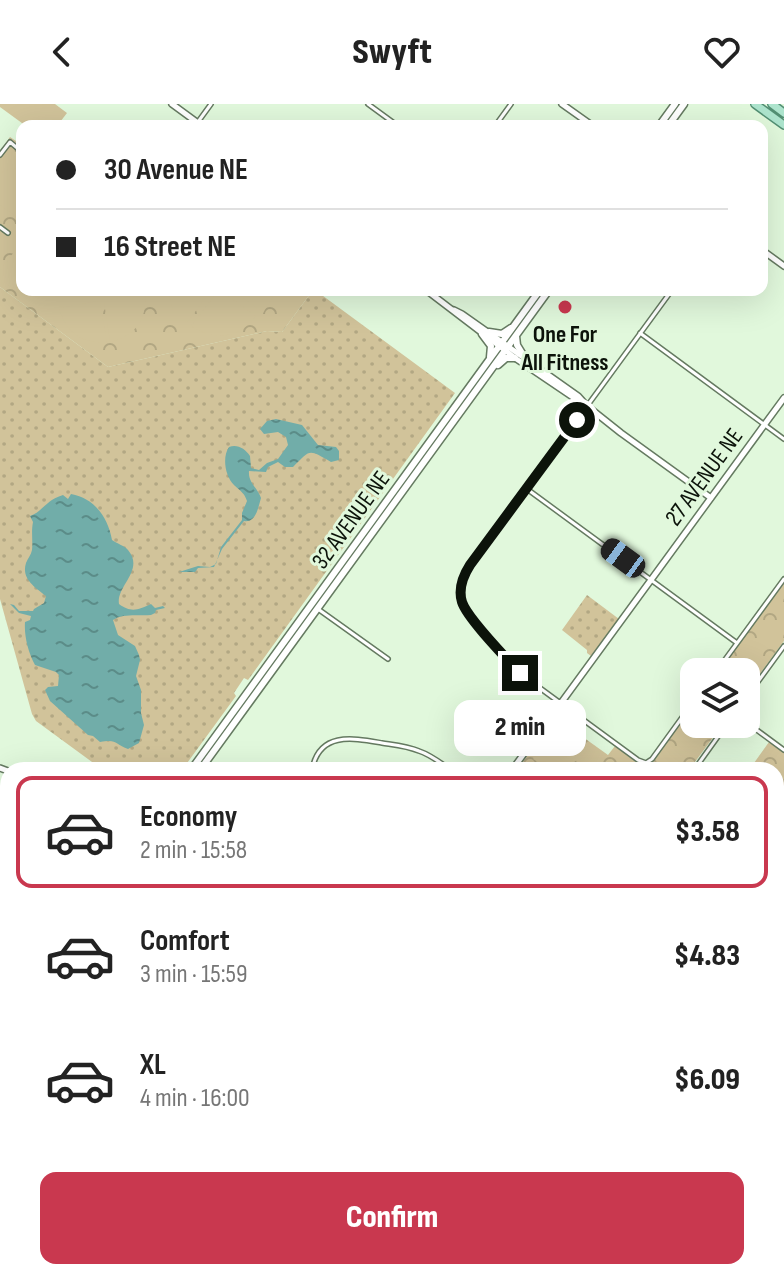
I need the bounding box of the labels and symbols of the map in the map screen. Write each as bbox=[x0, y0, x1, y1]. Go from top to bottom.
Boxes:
marker: One For All Fitness bbox=[556, 298, 574, 316]
place label: One For All Fitness bbox=[520, 320, 609, 377]
route start bbox=[559, 402, 595, 438]
street label: 27 AVENUE NE bbox=[659, 423, 749, 531]
street label: 32 AVENUE NE bbox=[306, 465, 396, 575]
car bbox=[597, 534, 649, 582]
route end bbox=[502, 655, 538, 691]
callout: 2 min bbox=[454, 701, 586, 757]

